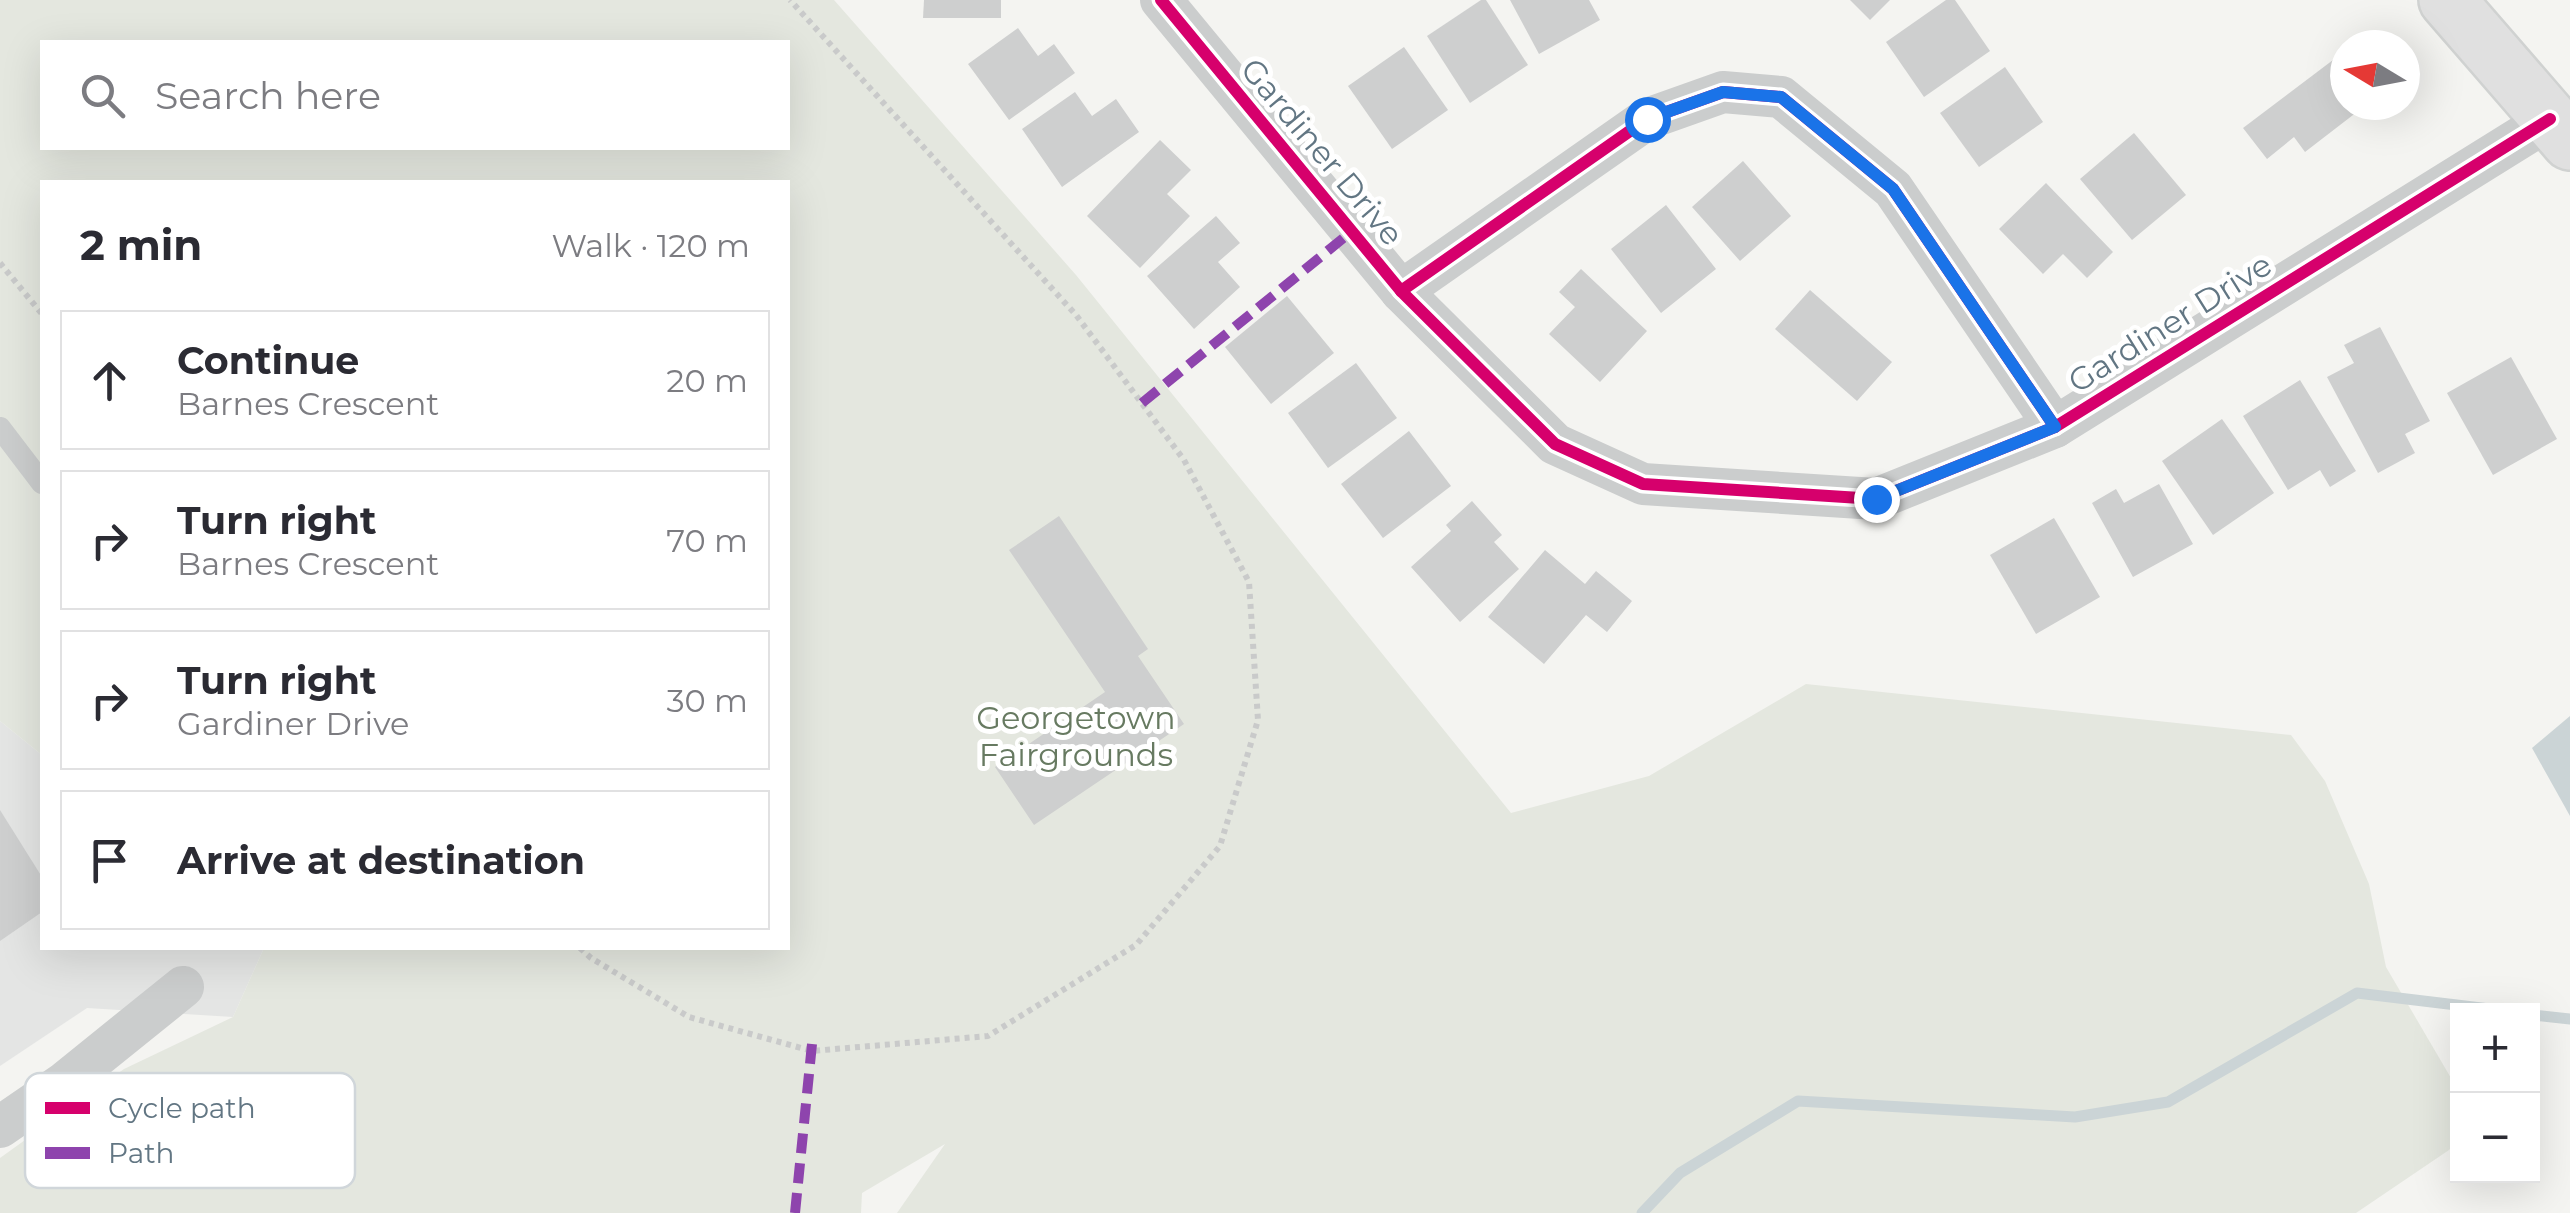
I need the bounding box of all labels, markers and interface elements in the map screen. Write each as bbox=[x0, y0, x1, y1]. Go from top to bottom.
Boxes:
north arrow bbox=[2330, 30, 2420, 120]
search box bbox=[40, 40, 790, 150]
street label: Gardiner Drive bbox=[1233, 50, 1412, 253]
icon: search bbox=[75, 68, 130, 123]
text: Search here bbox=[155, 72, 381, 119]
route start bbox=[1625, 97, 1671, 143]
text: 2 min bbox=[80, 219, 202, 271]
text: Walk · 120 m bbox=[552, 226, 750, 265]
street label: Gardiner Drive bbox=[2061, 244, 2279, 401]
text: Continue bbox=[177, 337, 359, 384]
icon: ahead bbox=[82, 353, 137, 408]
text: 20 m bbox=[666, 361, 748, 400]
text: Barnes Crescent bbox=[177, 384, 439, 423]
route end bbox=[1854, 477, 1900, 523]
text: Turn right bbox=[177, 497, 376, 544]
icon: right bbox=[82, 513, 137, 568]
text: 70 m bbox=[666, 521, 748, 560]
text: Barnes Crescent bbox=[177, 544, 439, 583]
text: Turn right bbox=[177, 657, 376, 704]
icon: right bbox=[82, 673, 137, 728]
text: 30 m bbox=[666, 681, 748, 720]
park label: Georgetown Fairgrounds bbox=[976, 698, 1176, 774]
text: Gardiner Drive bbox=[177, 704, 409, 743]
icon: arrive bbox=[82, 833, 137, 888]
text: Arrive at destination bbox=[177, 837, 585, 884]
map controls bbox=[2450, 1003, 2540, 1183]
button: + bbox=[2450, 1003, 2540, 1093]
legend bbox=[25, 1073, 355, 1188]
text: Cycle path bbox=[108, 1091, 256, 1125]
button: − bbox=[2450, 1093, 2540, 1183]
text: Path bbox=[108, 1136, 175, 1170]

